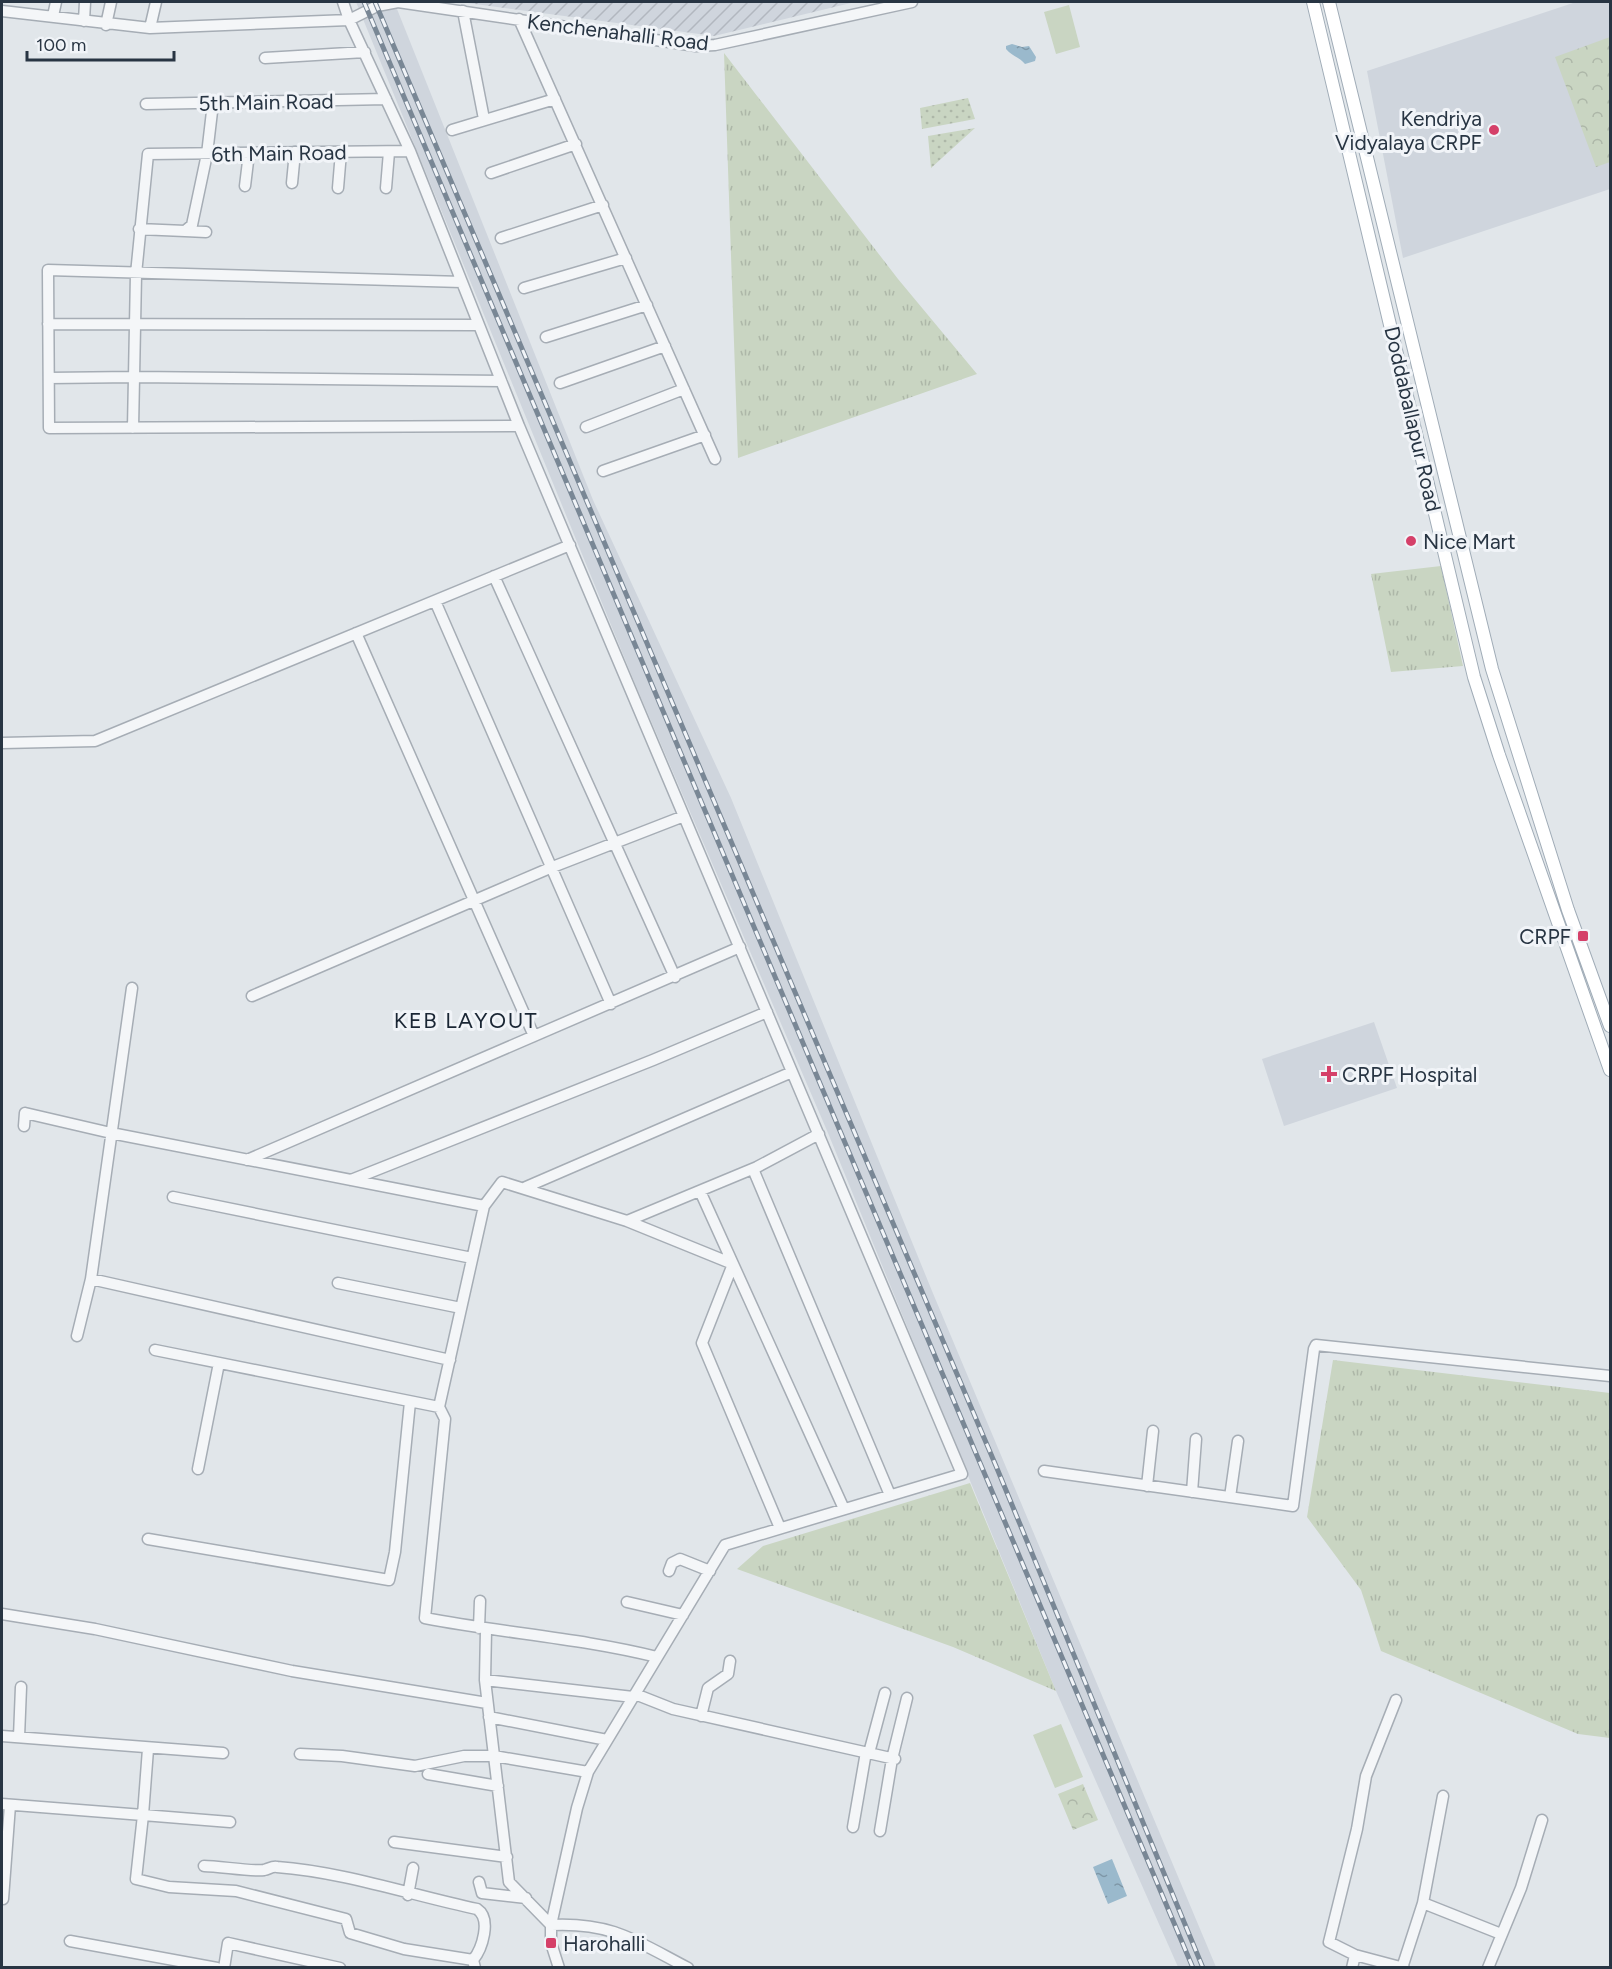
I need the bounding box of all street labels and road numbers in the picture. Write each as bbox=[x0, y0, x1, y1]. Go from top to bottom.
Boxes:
street label: Kenchenahalli Road bbox=[526, 8, 710, 56]
street label: 5th Main Road bbox=[198, 88, 334, 116]
street label: 6th Main Road bbox=[211, 139, 347, 167]
street label: Doddaballapur Road bbox=[1379, 324, 1447, 514]

